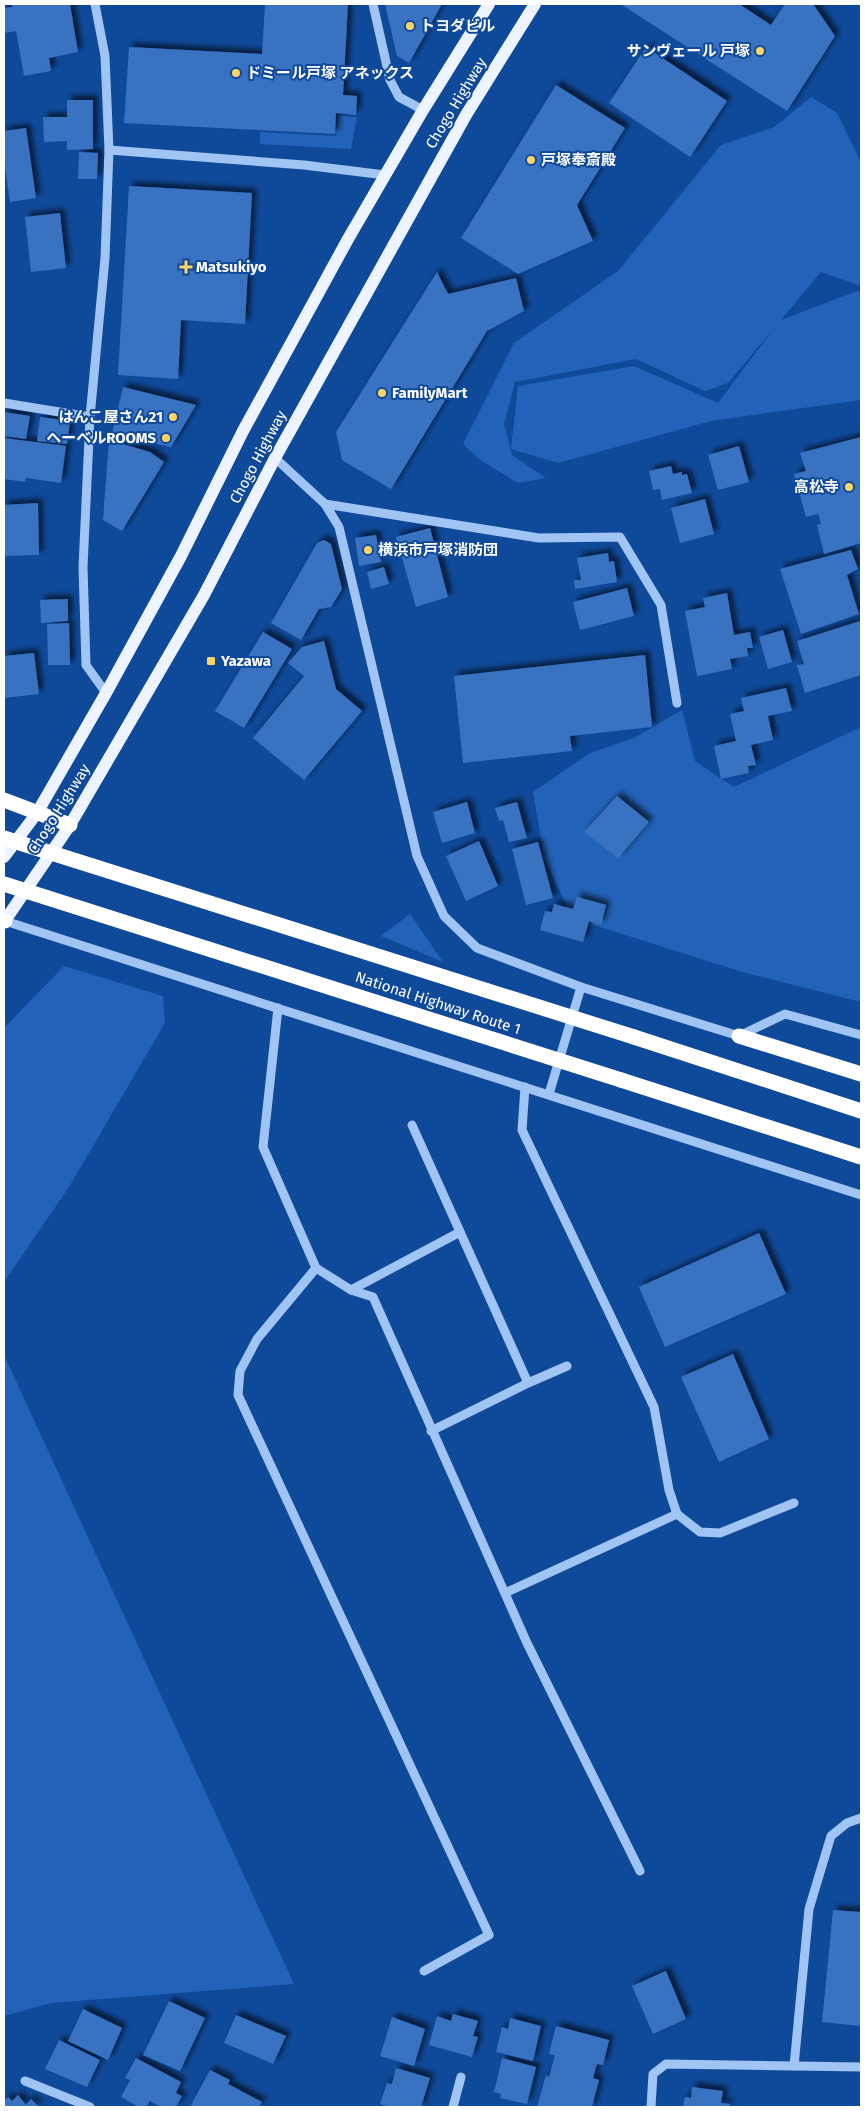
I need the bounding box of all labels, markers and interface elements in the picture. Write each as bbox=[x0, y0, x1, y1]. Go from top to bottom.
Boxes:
place label: トヨダビル bbox=[420, 17, 495, 35]
marker: トヨダビル bbox=[404, 20, 416, 32]
place label: サンヴェール 戸塚 bbox=[626, 42, 750, 60]
marker: サンヴェール 戸塚 bbox=[754, 45, 766, 57]
street label: Chogo Highway bbox=[422, 54, 491, 152]
place label: ドミール戸塚 アネックス bbox=[246, 64, 414, 82]
marker: ドミール戸塚 アネックス bbox=[230, 67, 242, 79]
place label: 戸塚奉斎殿 bbox=[541, 151, 616, 169]
marker: 戸塚奉斎殿 bbox=[525, 154, 537, 166]
place label: Matsukiyo bbox=[196, 258, 267, 276]
marker: Matsukiyo bbox=[180, 261, 192, 273]
place label: FamilyMart bbox=[392, 384, 468, 402]
marker: FamilyMart bbox=[376, 387, 388, 399]
street label: Chogo Highway bbox=[226, 407, 290, 507]
place label: はんこ屋さん21 bbox=[59, 408, 163, 426]
marker: はんこ屋さん21 bbox=[167, 411, 179, 423]
place label: ヘーベルROOMS bbox=[46, 429, 156, 447]
marker: ヘーベルROOMS bbox=[160, 432, 172, 444]
place label: 高松寺 bbox=[794, 478, 839, 496]
marker: 高松寺 bbox=[843, 481, 855, 493]
place label: 横浜市戸塚消防団 bbox=[378, 541, 498, 559]
marker: 横浜市戸塚消防団 bbox=[362, 544, 374, 556]
place label: Yazawa bbox=[220, 652, 271, 670]
marker: Yazawa bbox=[205, 655, 217, 667]
street label: Chogo Highway bbox=[24, 760, 94, 857]
street label: National Highway Route 1 bbox=[353, 968, 523, 1038]

